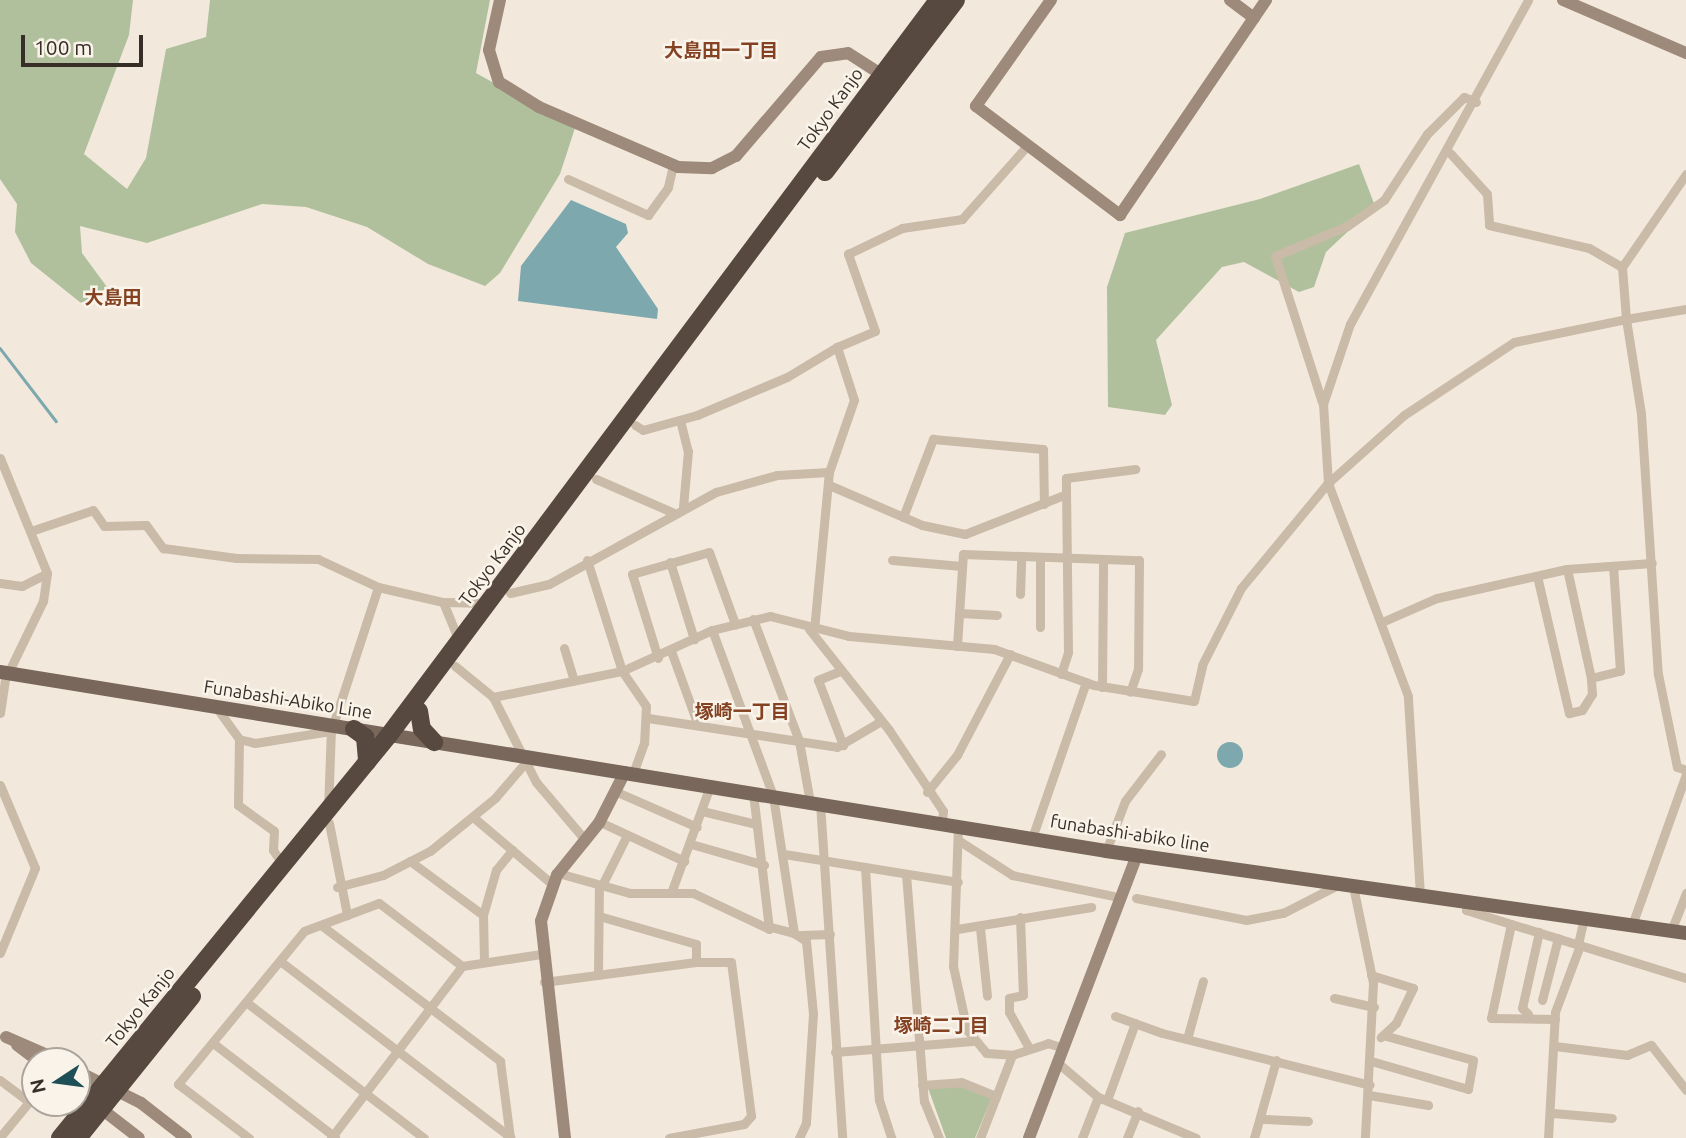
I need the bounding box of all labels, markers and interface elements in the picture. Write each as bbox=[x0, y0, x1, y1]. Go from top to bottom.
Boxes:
scale bar bbox=[24, 21, 147, 65]
text: 100 m bbox=[34, 35, 92, 59]
district label: 大島田一丁目 bbox=[664, 40, 778, 62]
street label: Tokyo Kanjo bbox=[793, 63, 867, 155]
district label: 大島田 bbox=[85, 287, 141, 309]
street label: Tokyo Kanjo bbox=[454, 519, 530, 609]
street label: Funabashi-Abiko Line bbox=[202, 675, 374, 723]
district label: 塚崎一丁目 bbox=[695, 701, 789, 723]
street label: funabashi-abiko line bbox=[1049, 810, 1211, 856]
street label: Tokyo Kanjo bbox=[101, 962, 179, 1052]
district label: 塚崎二丁目 bbox=[894, 1015, 988, 1037]
north arrow bbox=[21, 1047, 91, 1117]
text: N bbox=[25, 1077, 50, 1096]

